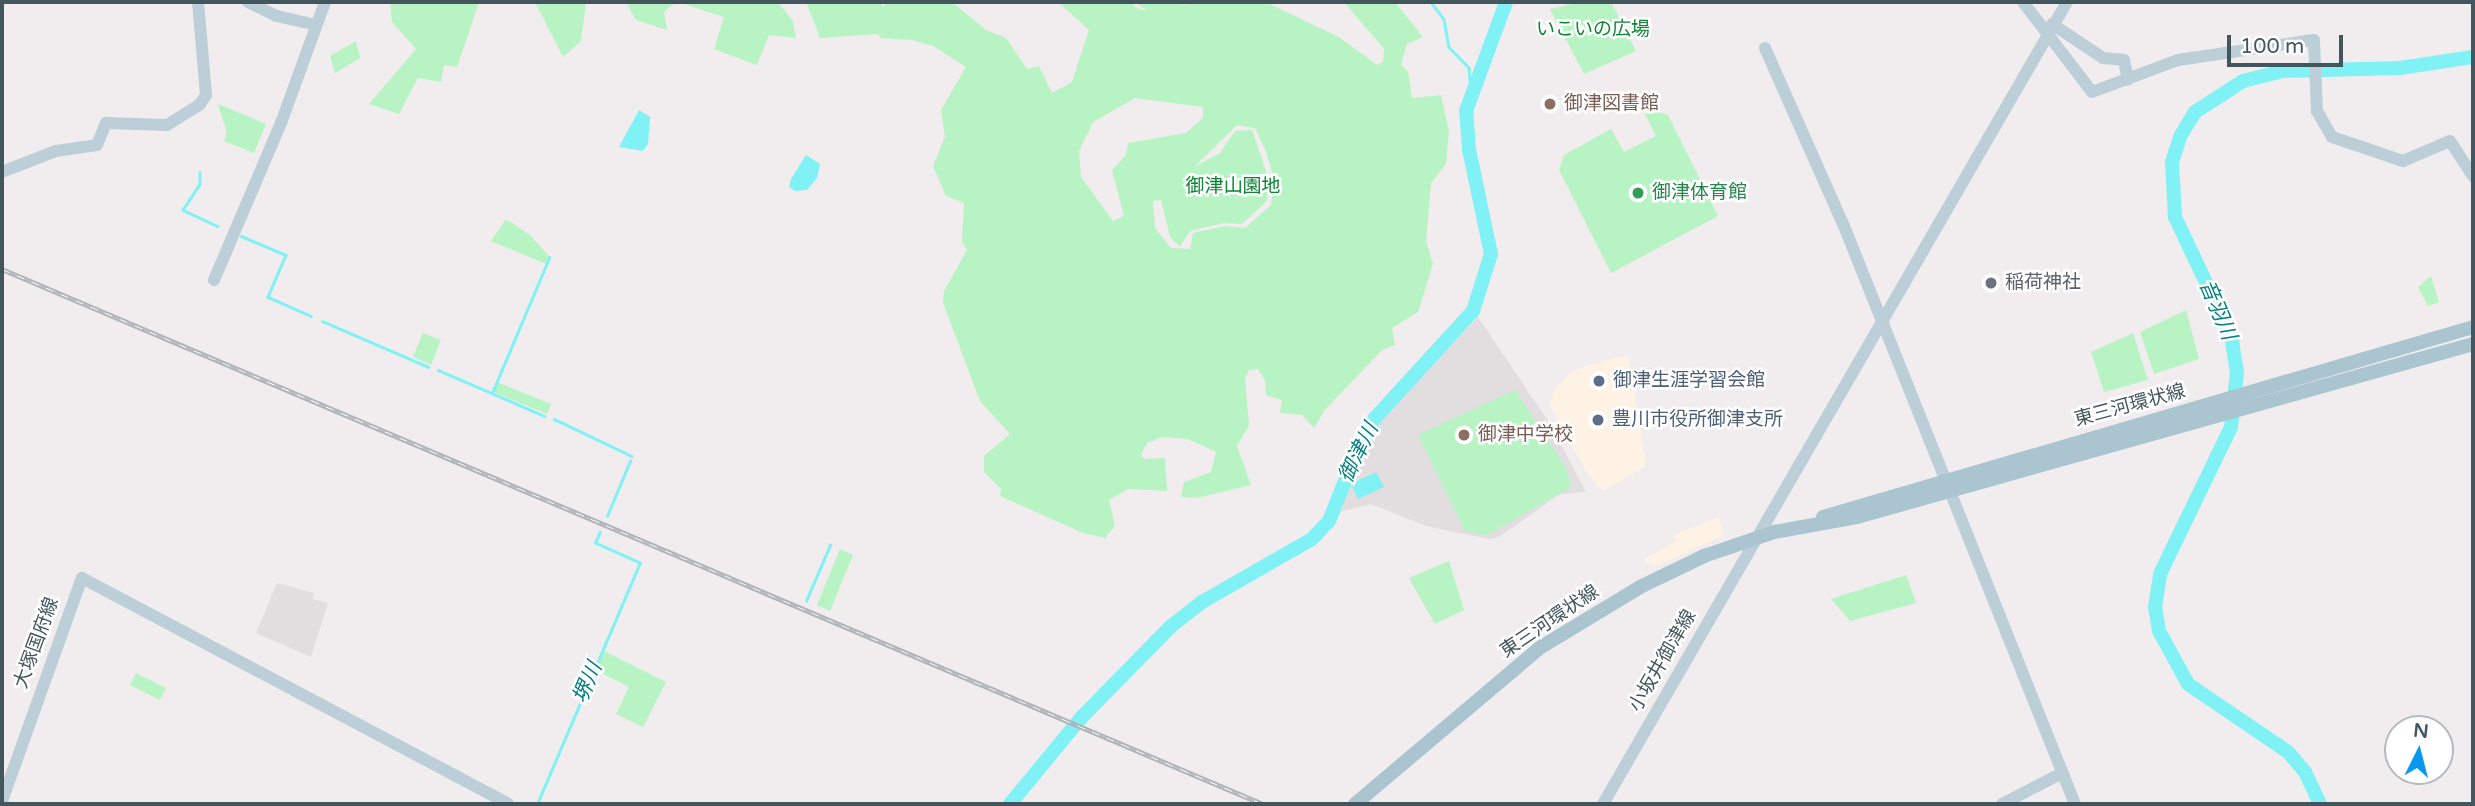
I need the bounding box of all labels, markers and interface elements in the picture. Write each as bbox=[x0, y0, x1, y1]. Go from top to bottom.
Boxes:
park label: いこいの広場 bbox=[1536, 19, 1650, 41]
scale bar bbox=[2230, 21, 2346, 65]
text: 100 m bbox=[2240, 34, 2304, 59]
place label: 御津図書館 bbox=[1564, 93, 1659, 115]
marker: 御津図書館 bbox=[1542, 96, 1558, 112]
park label: 御津山園地 bbox=[1186, 176, 1280, 198]
place label: 御津体育館 bbox=[1652, 182, 1747, 204]
marker: 御津体育館 bbox=[1630, 185, 1646, 201]
place label: 稲荷神社 bbox=[2005, 272, 2081, 294]
marker: 稲荷神社 bbox=[1983, 275, 1999, 291]
water label: 音羽川 bbox=[2193, 276, 2241, 344]
place label: 御津生涯学習会館 bbox=[1613, 370, 1765, 392]
marker: 御津生涯学習会館 bbox=[1591, 373, 1607, 389]
street label: 東三河環状線 bbox=[2072, 380, 2188, 432]
place label: 豊川市役所御津支所 bbox=[1612, 409, 1783, 431]
marker: 豊川市役所御津支所 bbox=[1590, 412, 1606, 428]
water label: 御津川 bbox=[1334, 419, 1384, 487]
place label: 御津中学校 bbox=[1478, 424, 1573, 446]
marker: 御津中学校 bbox=[1456, 427, 1472, 443]
street label: 東三河環状線 bbox=[1496, 581, 1604, 663]
street label: 大塚国府線 bbox=[10, 594, 64, 692]
street label: 小坂井御津線 bbox=[1625, 606, 1701, 716]
water label: 堺川 bbox=[568, 659, 608, 707]
north arrow bbox=[2384, 715, 2454, 785]
text: N bbox=[2412, 719, 2430, 743]

